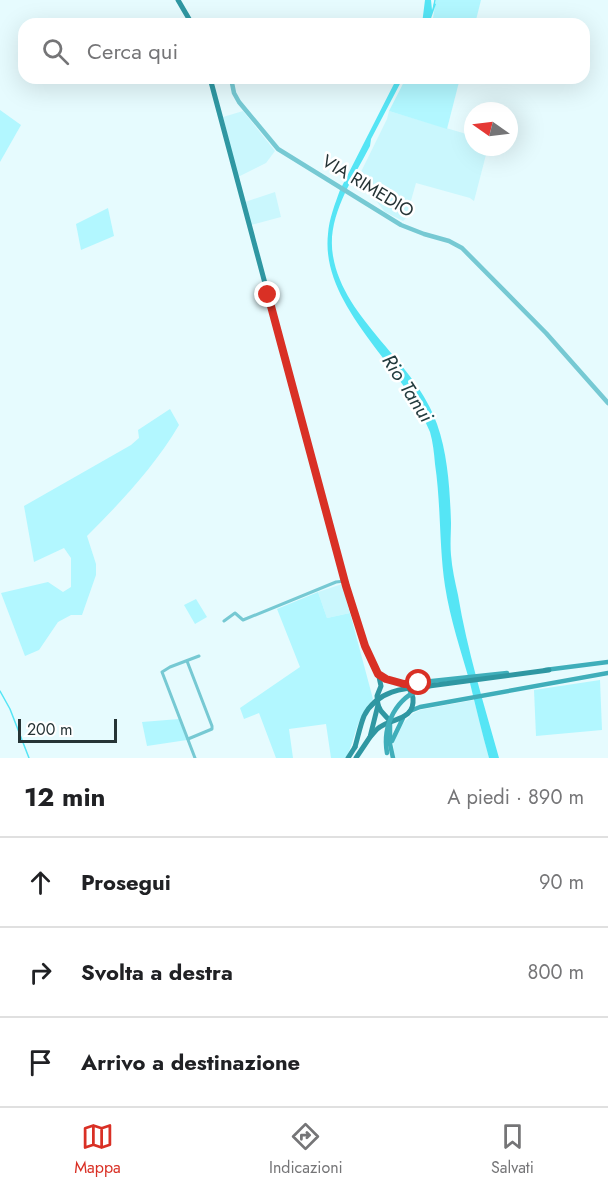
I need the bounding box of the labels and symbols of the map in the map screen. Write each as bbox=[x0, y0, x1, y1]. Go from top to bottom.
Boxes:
north arrow bbox=[464, 102, 518, 156]
street label: VIA RIMEDIO bbox=[317, 148, 419, 224]
route end bbox=[254, 281, 280, 307]
water label: Rio Tanui bbox=[375, 349, 441, 429]
route start bbox=[405, 669, 431, 695]
scale bar bbox=[18, 716, 117, 744]

